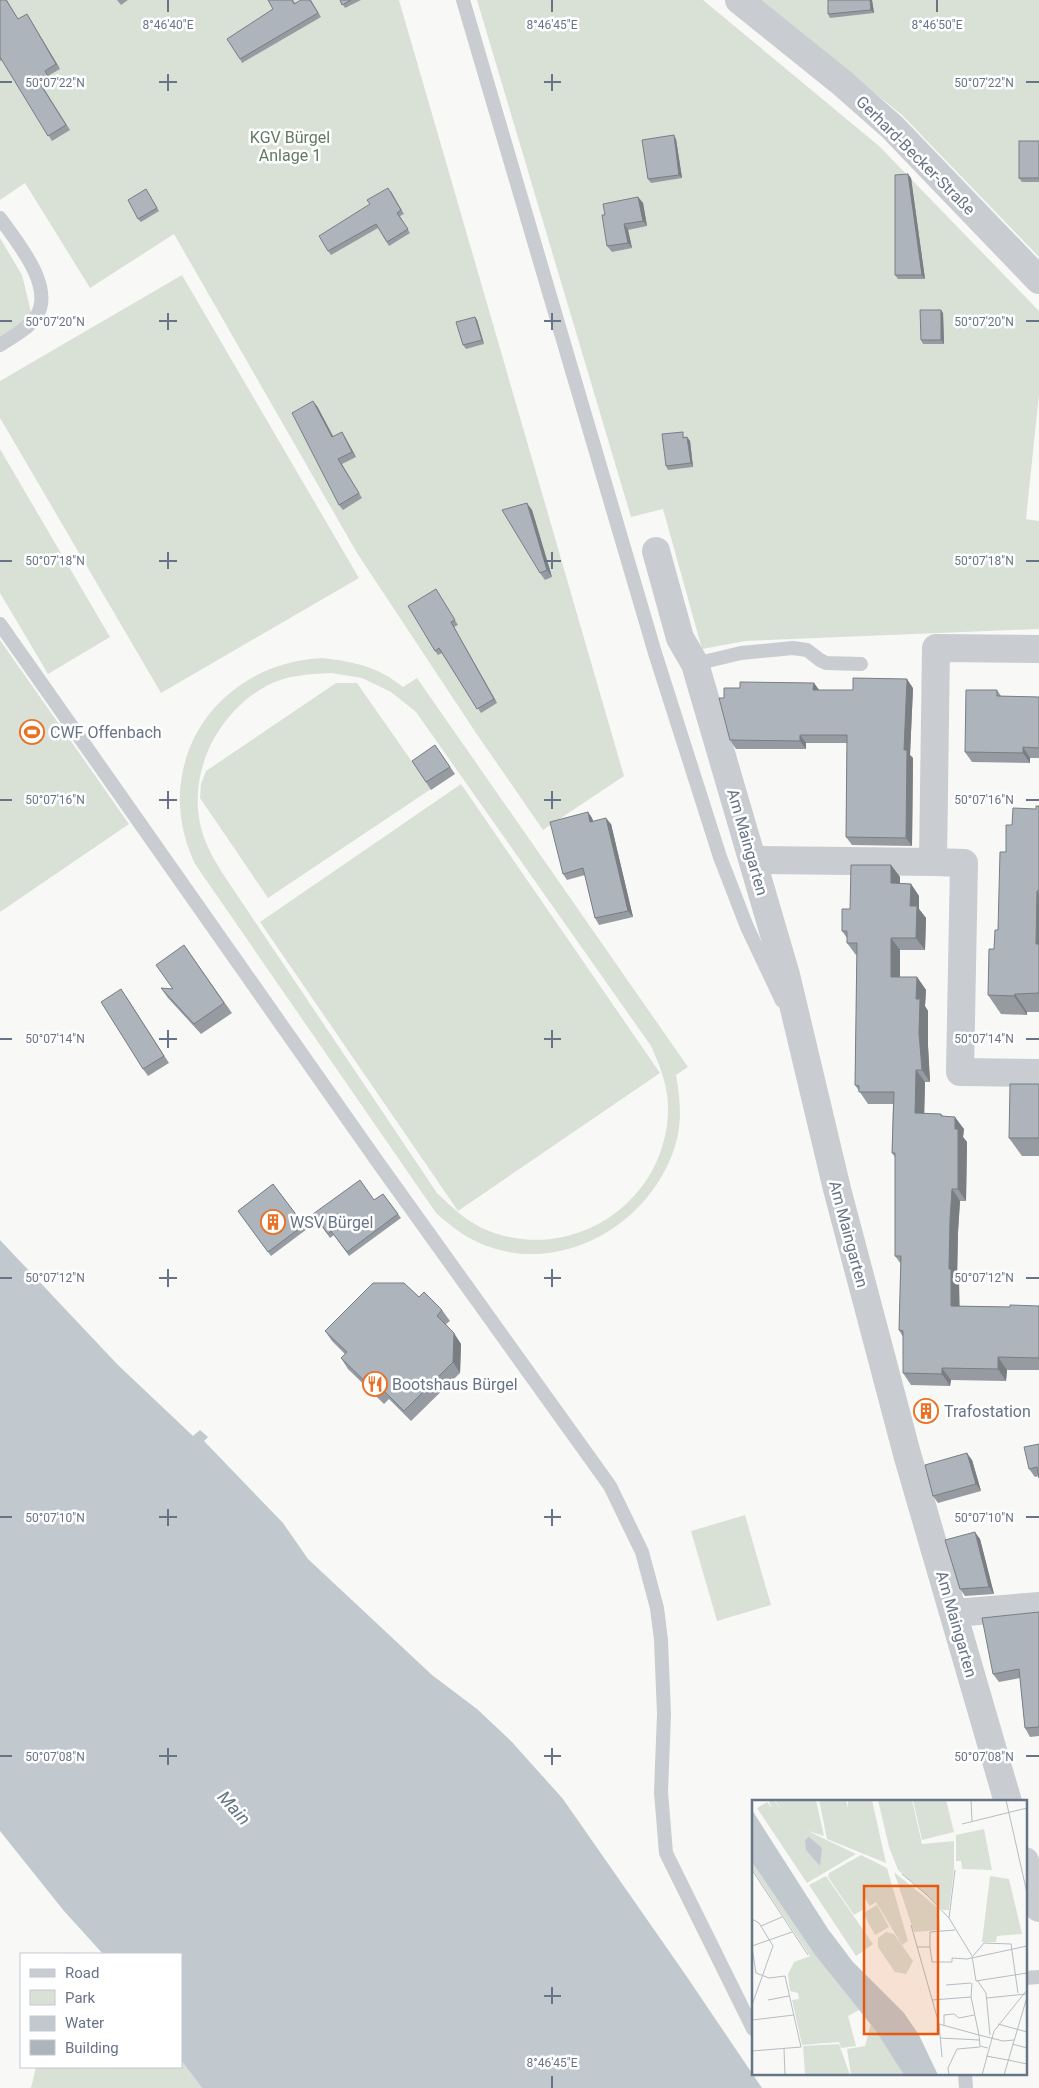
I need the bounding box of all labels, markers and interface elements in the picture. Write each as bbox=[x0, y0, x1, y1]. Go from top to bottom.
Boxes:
text: 8°46'40"E bbox=[143, 18, 194, 32]
text: 8°46'45"E bbox=[527, 18, 578, 32]
text: 8°46'50"E bbox=[912, 18, 963, 32]
text: 50°07'22"N bbox=[25, 76, 85, 90]
text: 50°07'22"N bbox=[954, 76, 1014, 90]
street label: Gerhard-Becker-Straße bbox=[852, 92, 979, 219]
park label: KGV Bürgel Anlage 1 bbox=[250, 128, 330, 165]
text: 50°07'20"N bbox=[25, 315, 85, 329]
text: 50°07'20"N bbox=[954, 315, 1014, 329]
text: 50°07'18"N bbox=[25, 554, 85, 568]
text: 50°07'18"N bbox=[954, 554, 1014, 568]
sports icon: CWF Offenbach bbox=[19, 719, 45, 745]
place label: CWF Offenbach bbox=[50, 723, 162, 742]
street label: Am Maingarten bbox=[723, 787, 772, 898]
text: 50°07'16"N bbox=[25, 793, 85, 807]
text: 50°07'16"N bbox=[954, 793, 1014, 807]
text: 50°07'14"N bbox=[25, 1032, 85, 1046]
text: 50°07'14"N bbox=[954, 1032, 1014, 1046]
street label: Am Maingarten bbox=[825, 1179, 872, 1290]
building icon: WSV Bürgel bbox=[260, 1209, 286, 1235]
place label: WSV Bürgel bbox=[290, 1213, 373, 1232]
text: 50°07'12"N bbox=[25, 1271, 85, 1285]
text: 50°07'12"N bbox=[954, 1271, 1014, 1285]
restaurant icon: Bootshaus Bürgel bbox=[362, 1371, 388, 1397]
place label: Bootshaus Bürgel bbox=[392, 1375, 518, 1394]
building icon: Trafostation bbox=[913, 1398, 939, 1424]
place label: Trafostation bbox=[944, 1402, 1031, 1421]
text: 50°07'10"N bbox=[25, 1511, 85, 1525]
text: 50°07'10"N bbox=[954, 1511, 1014, 1525]
street label: Am Maingarten bbox=[932, 1569, 981, 1680]
text: 50°07'08"N bbox=[25, 1750, 85, 1764]
text: 50°07'08"N bbox=[954, 1750, 1014, 1764]
water label: Main bbox=[214, 1786, 255, 1829]
inset map bbox=[752, 1800, 1026, 2076]
legend bbox=[20, 1953, 182, 2068]
text: Road bbox=[65, 1964, 99, 1982]
text: Park bbox=[65, 1989, 96, 2007]
text: Water bbox=[65, 2014, 104, 2032]
text: Building bbox=[65, 2039, 119, 2057]
text: 8°46'45"E bbox=[527, 2056, 578, 2070]

